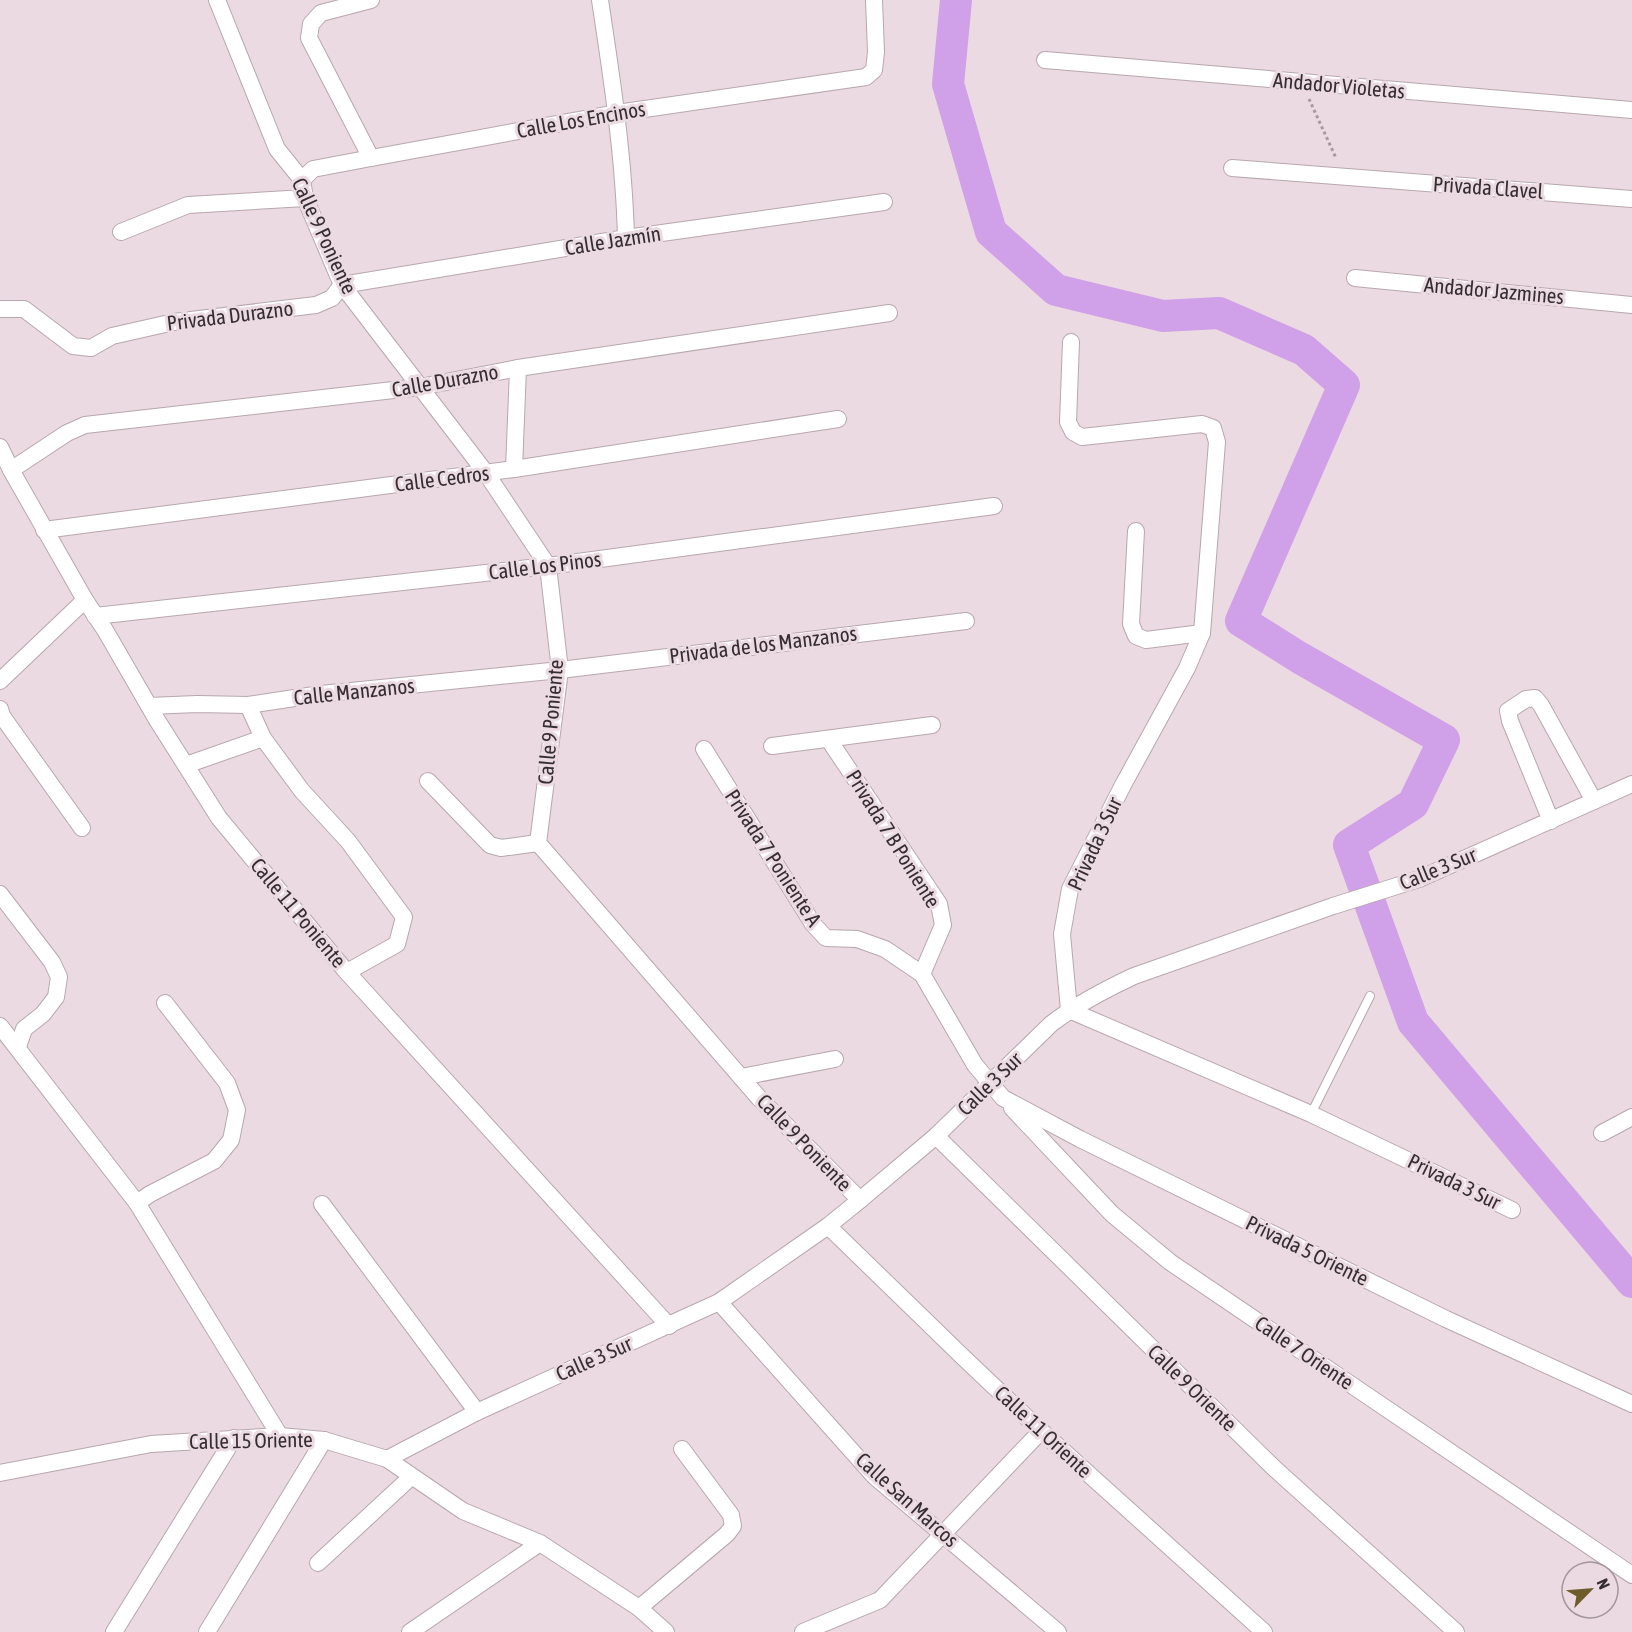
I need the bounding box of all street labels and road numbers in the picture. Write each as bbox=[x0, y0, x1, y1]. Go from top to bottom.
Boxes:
street label: Andador Violetas bbox=[1272, 67, 1406, 103]
street label: Calle Los Encinos bbox=[515, 96, 647, 142]
street label: Privada Clavel bbox=[1432, 171, 1544, 203]
street label: Calle 9 Poniente bbox=[288, 174, 362, 297]
street label: Calle Jazmín bbox=[563, 221, 662, 259]
street label: Andador Jazmines bbox=[1423, 272, 1565, 308]
street label: Privada Durazno bbox=[165, 295, 294, 335]
street label: Calle Durazno bbox=[390, 359, 500, 401]
street label: Calle Cedros bbox=[393, 460, 490, 496]
street label: Calle Los Pinos bbox=[487, 546, 602, 584]
street label: Privada de los Manzanos bbox=[668, 621, 858, 667]
street label: Calle 9 Poniente bbox=[533, 658, 567, 785]
street label: Calle Manzanos bbox=[292, 673, 415, 709]
street label: Privada 7 B Poniente bbox=[842, 765, 946, 912]
street label: Privada 7 Poniente A bbox=[721, 785, 827, 931]
street label: Privada 3 Sur bbox=[1062, 792, 1126, 894]
street label: Calle 3 Sur bbox=[1396, 842, 1480, 894]
street label: Calle 11 Poniente bbox=[246, 853, 351, 972]
street label: Calle 3 Sur bbox=[952, 1046, 1027, 1120]
street label: Calle 9 Poniente bbox=[753, 1089, 857, 1196]
street label: Privada 3 Sur bbox=[1404, 1148, 1505, 1214]
street label: Privada 5 Oriente bbox=[1242, 1210, 1373, 1290]
street label: Calle 7 Oriente bbox=[1251, 1310, 1358, 1394]
street label: Calle 3 Sur bbox=[552, 1330, 636, 1385]
street label: Calle 9 Oriente bbox=[1143, 1339, 1242, 1435]
street label: Calle 11 Oriente bbox=[990, 1380, 1097, 1482]
street label: Calle 15 Oriente bbox=[189, 1427, 313, 1453]
street label: Calle San Marcos bbox=[852, 1447, 964, 1551]

